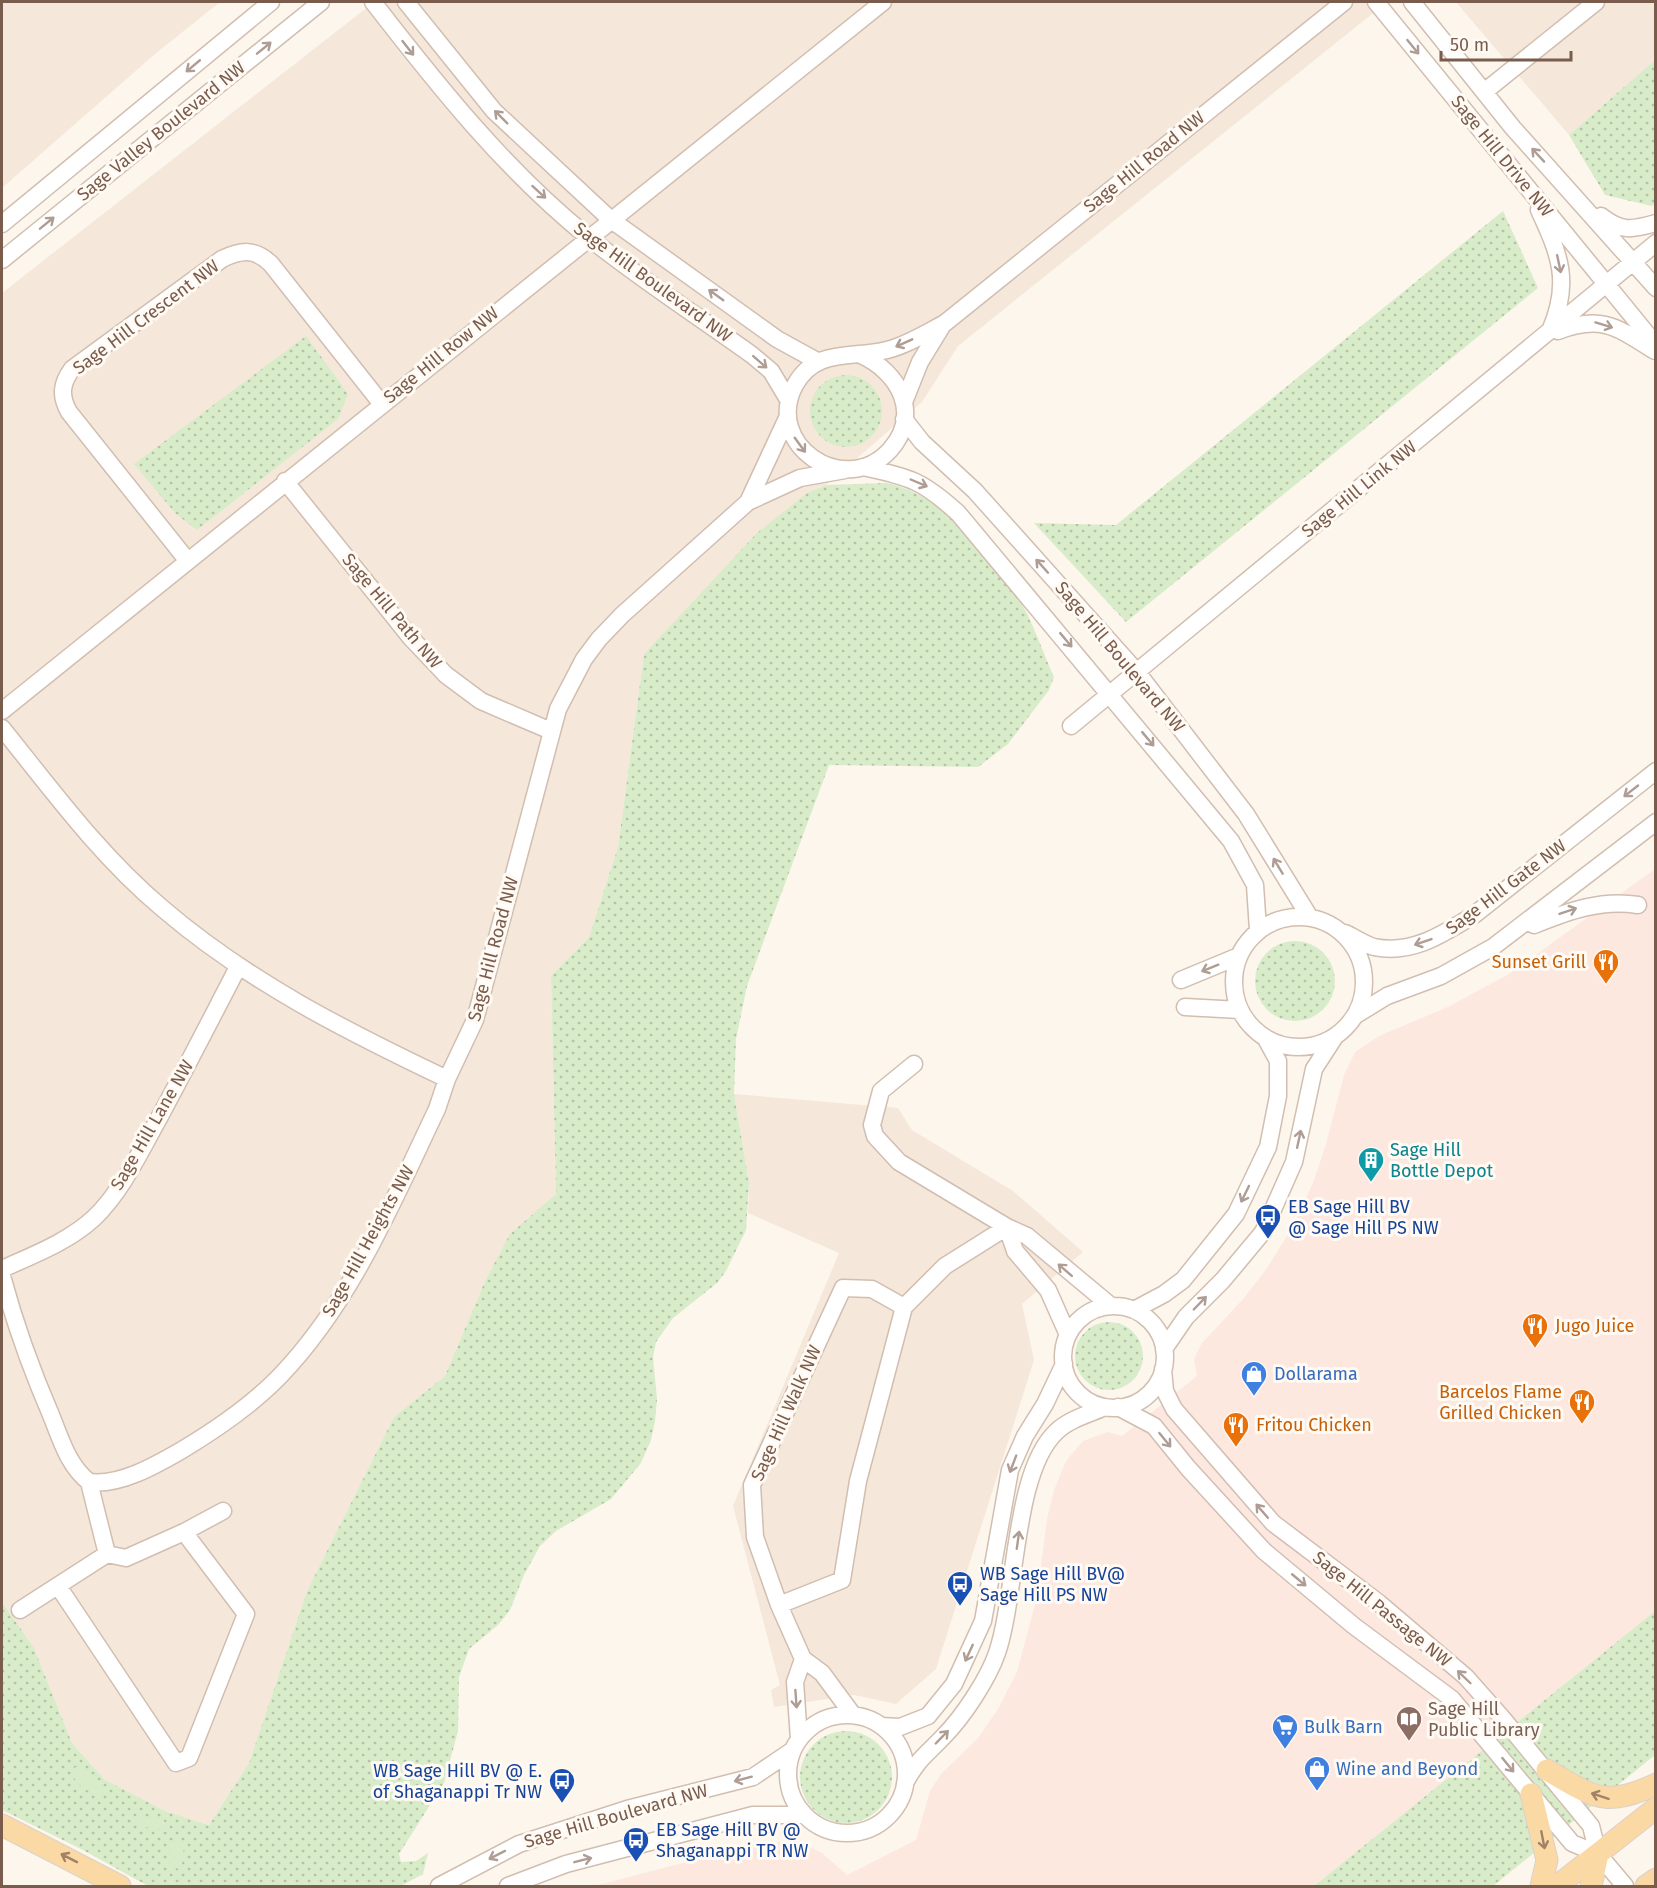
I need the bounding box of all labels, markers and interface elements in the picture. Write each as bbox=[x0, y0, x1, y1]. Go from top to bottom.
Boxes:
scale bar bbox=[1441, 24, 1572, 62]
text: 50 m bbox=[1450, 34, 1489, 56]
one-way arrow bbox=[1406, 39, 1419, 55]
one-way arrow bbox=[402, 40, 415, 56]
one-way arrow bbox=[256, 41, 272, 54]
street label: Sage Valley Boulevard NW bbox=[72, 56, 250, 206]
one-way arrow bbox=[185, 59, 201, 72]
street label: Sage Hill Drive NW bbox=[1446, 91, 1558, 221]
street label: Sage Hill Road NW bbox=[1079, 106, 1209, 217]
one-way arrow bbox=[494, 110, 508, 125]
one-way arrow bbox=[1531, 148, 1545, 163]
one-way arrow bbox=[531, 185, 546, 199]
one-way arrow bbox=[39, 216, 55, 229]
street label: Sage Hill Boulevard NW bbox=[570, 217, 736, 347]
one-way arrow bbox=[1554, 254, 1566, 273]
street label: Sage Hill Crescent NW bbox=[69, 255, 223, 379]
one-way arrow bbox=[708, 289, 724, 301]
street label: Sage Hill Row NW bbox=[379, 302, 503, 408]
one-way arrow bbox=[1594, 320, 1613, 331]
one-way arrow bbox=[896, 338, 914, 349]
one-way arrow bbox=[752, 355, 767, 369]
one-way arrow bbox=[794, 436, 806, 452]
street label: Sage Hill Link NW bbox=[1297, 436, 1421, 542]
one-way arrow bbox=[910, 478, 928, 489]
street label: Sage Hill Path NW bbox=[337, 549, 447, 673]
one-way arrow bbox=[1035, 558, 1049, 573]
street label: Sage Hill Boulevard NW bbox=[1050, 577, 1190, 737]
one-way arrow bbox=[1059, 632, 1072, 648]
one-way arrow bbox=[1141, 731, 1154, 747]
one-way arrow bbox=[1623, 784, 1639, 797]
street label: Sage Hill Gate NW bbox=[1442, 835, 1571, 939]
one-way arrow bbox=[1271, 858, 1283, 875]
street label: Sage Hill Road NW bbox=[463, 874, 523, 1024]
one-way arrow bbox=[1558, 905, 1577, 916]
one-way arrow bbox=[1415, 938, 1433, 949]
restaurant icon: Sunset Grill bbox=[1591, 947, 1621, 985]
place label: Sunset Grill bbox=[1492, 951, 1586, 973]
one-way arrow bbox=[1201, 963, 1220, 974]
street label: Sage Hill Lane NW bbox=[106, 1056, 198, 1194]
one-way arrow bbox=[1294, 1130, 1305, 1149]
place label: Sage Hill Bottle Depot bbox=[1390, 1139, 1494, 1182]
building icon: Sage Hill Bottle Depot bbox=[1356, 1145, 1386, 1183]
street label: Sage Hill Heights NW bbox=[317, 1161, 419, 1320]
one-way arrow bbox=[1239, 1184, 1251, 1202]
place label: EB Sage Hill BV @ Sage Hill PS NW bbox=[1288, 1196, 1439, 1239]
bus stop icon: EB Sage Hill BV @ Sage Hill PS NW bbox=[1253, 1202, 1283, 1240]
one-way arrow bbox=[1058, 1263, 1074, 1277]
one-way arrow bbox=[1193, 1296, 1207, 1311]
restaurant icon: Jugo Juice bbox=[1520, 1311, 1550, 1349]
place label: Jugo Juice bbox=[1555, 1315, 1634, 1337]
street label: Sage Hill Walk NW bbox=[746, 1342, 826, 1484]
shop icon: Dollarama bbox=[1239, 1359, 1269, 1397]
place label: Dollarama bbox=[1274, 1363, 1358, 1385]
place label: Barcelos Flame Grilled Chicken bbox=[1439, 1381, 1562, 1424]
restaurant icon: Barcelos Flame Grilled Chicken bbox=[1567, 1387, 1597, 1425]
restaurant icon: Fritou Chicken bbox=[1221, 1410, 1251, 1448]
place label: Fritou Chicken bbox=[1256, 1414, 1372, 1436]
one-way arrow bbox=[1158, 1432, 1172, 1447]
one-way arrow bbox=[1007, 1454, 1018, 1473]
one-way arrow bbox=[1255, 1504, 1269, 1519]
one-way arrow bbox=[1013, 1530, 1024, 1550]
street label: Sage Hill Passage NW bbox=[1308, 1546, 1456, 1672]
place label: WB Sage Hill BV@ Sage Hill PS NW bbox=[980, 1563, 1125, 1606]
bus stop icon: WB Sage Hill BV@ Sage Hill PS NW bbox=[945, 1569, 975, 1607]
one-way arrow bbox=[1291, 1574, 1307, 1587]
one-way arrow bbox=[962, 1643, 974, 1661]
one-way arrow bbox=[1457, 1670, 1472, 1684]
one-way arrow bbox=[791, 1688, 802, 1708]
place label: Sage Hill Public Library bbox=[1428, 1698, 1540, 1741]
library icon: Sage Hill Public Library bbox=[1394, 1704, 1424, 1742]
supermarket icon: Bulk Barn bbox=[1270, 1712, 1300, 1750]
place label: Bulk Barn bbox=[1304, 1716, 1383, 1738]
one-way arrow bbox=[935, 1729, 949, 1744]
shop icon: Wine and Beyond bbox=[1302, 1754, 1332, 1792]
one-way arrow bbox=[1501, 1757, 1514, 1773]
place label: Wine and Beyond bbox=[1336, 1758, 1478, 1780]
place label: WB Sage Hill BV @ E. of Shaganappi Tr NW bbox=[373, 1760, 542, 1803]
bus stop icon: WB Sage Hill BV @ E. of Shaganappi Tr NW bbox=[547, 1766, 577, 1804]
one-way arrow bbox=[734, 1774, 753, 1786]
street label: Sage Hill Boulevard NW bbox=[522, 1779, 710, 1853]
one-way arrow bbox=[1591, 1790, 1610, 1801]
place label: EB Sage Hill BV @ Shaganappi TR NW bbox=[656, 1819, 809, 1862]
bus stop icon: EB Sage Hill BV @ Shaganappi TR NW bbox=[621, 1825, 651, 1863]
one-way arrow bbox=[1538, 1830, 1549, 1849]
one-way arrow bbox=[488, 1849, 506, 1861]
one-way arrow bbox=[60, 1852, 78, 1864]
one-way arrow bbox=[573, 1853, 592, 1865]

